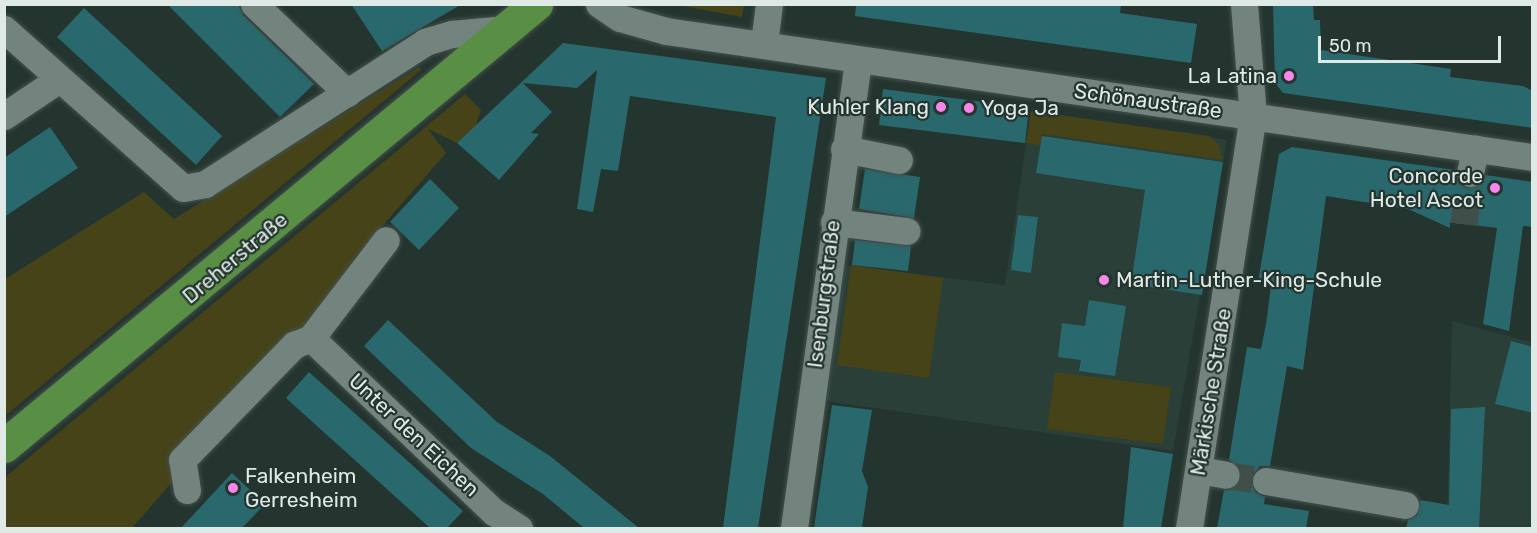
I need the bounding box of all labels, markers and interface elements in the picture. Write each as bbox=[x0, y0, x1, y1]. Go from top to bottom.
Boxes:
scale bar bbox=[1321, 24, 1504, 62]
text: 50 m bbox=[1329, 35, 1372, 57]
place label: La Latina bbox=[1188, 63, 1277, 89]
marker: La Latina bbox=[1282, 69, 1296, 83]
street label: Schönaustraße bbox=[1073, 78, 1223, 124]
place label: Kuhler Klang bbox=[807, 94, 929, 120]
place label: Yoga Ja bbox=[981, 95, 1059, 121]
marker: Kuhler Klang bbox=[934, 100, 948, 114]
marker: Yoga Ja bbox=[962, 101, 976, 115]
place label: Concorde Hotel Ascot bbox=[1369, 163, 1483, 213]
marker: Concorde Hotel Ascot bbox=[1488, 181, 1502, 195]
street label: Dreherstraße bbox=[178, 207, 292, 309]
street label: Isenburgstraße bbox=[802, 219, 846, 369]
place label: Martin-Luther-King-Schule bbox=[1116, 267, 1382, 293]
marker: Martin-Luther-King-Schule bbox=[1097, 273, 1111, 287]
street label: Märkische Straße bbox=[1185, 307, 1237, 477]
street label: Unter den Eichen bbox=[344, 368, 484, 502]
place label: Falkenheim Gerresheim bbox=[245, 463, 358, 513]
marker: Falkenheim Gerresheim bbox=[226, 481, 240, 495]

